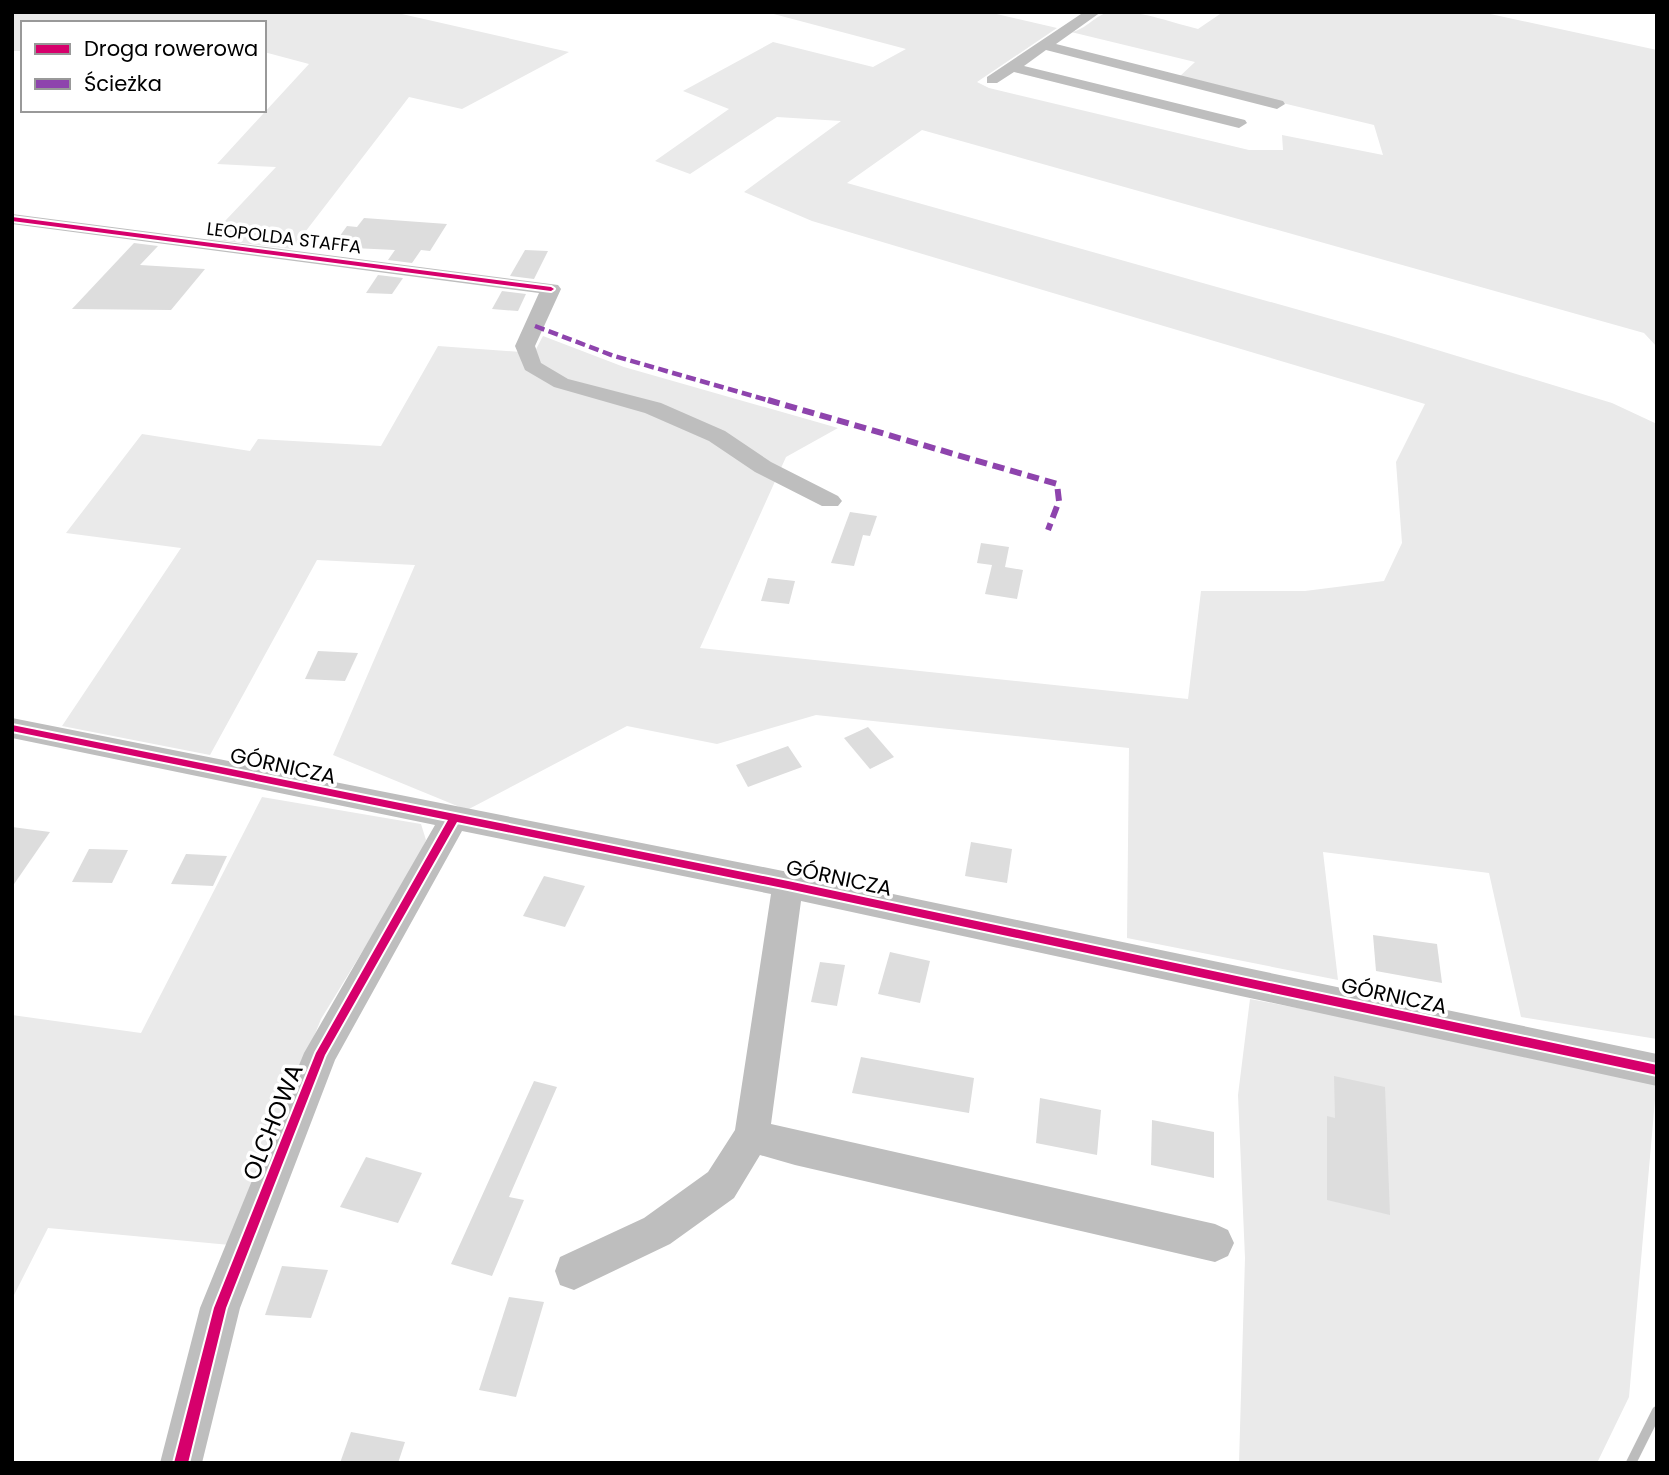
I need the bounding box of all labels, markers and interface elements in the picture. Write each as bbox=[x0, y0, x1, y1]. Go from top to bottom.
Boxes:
legend bbox=[21, 21, 266, 112]
text: Droga rowerowa bbox=[84, 34, 258, 63]
text: Ścieżka bbox=[84, 69, 162, 98]
street label: LEOPOLDA STAFFA bbox=[205, 216, 363, 259]
street label: GÓRNICZA bbox=[228, 740, 339, 791]
street label: GÓRNICZA bbox=[784, 852, 895, 903]
street label: GÓRNICZA bbox=[1339, 970, 1450, 1021]
street label: OLCHOWA bbox=[234, 1059, 311, 1185]

